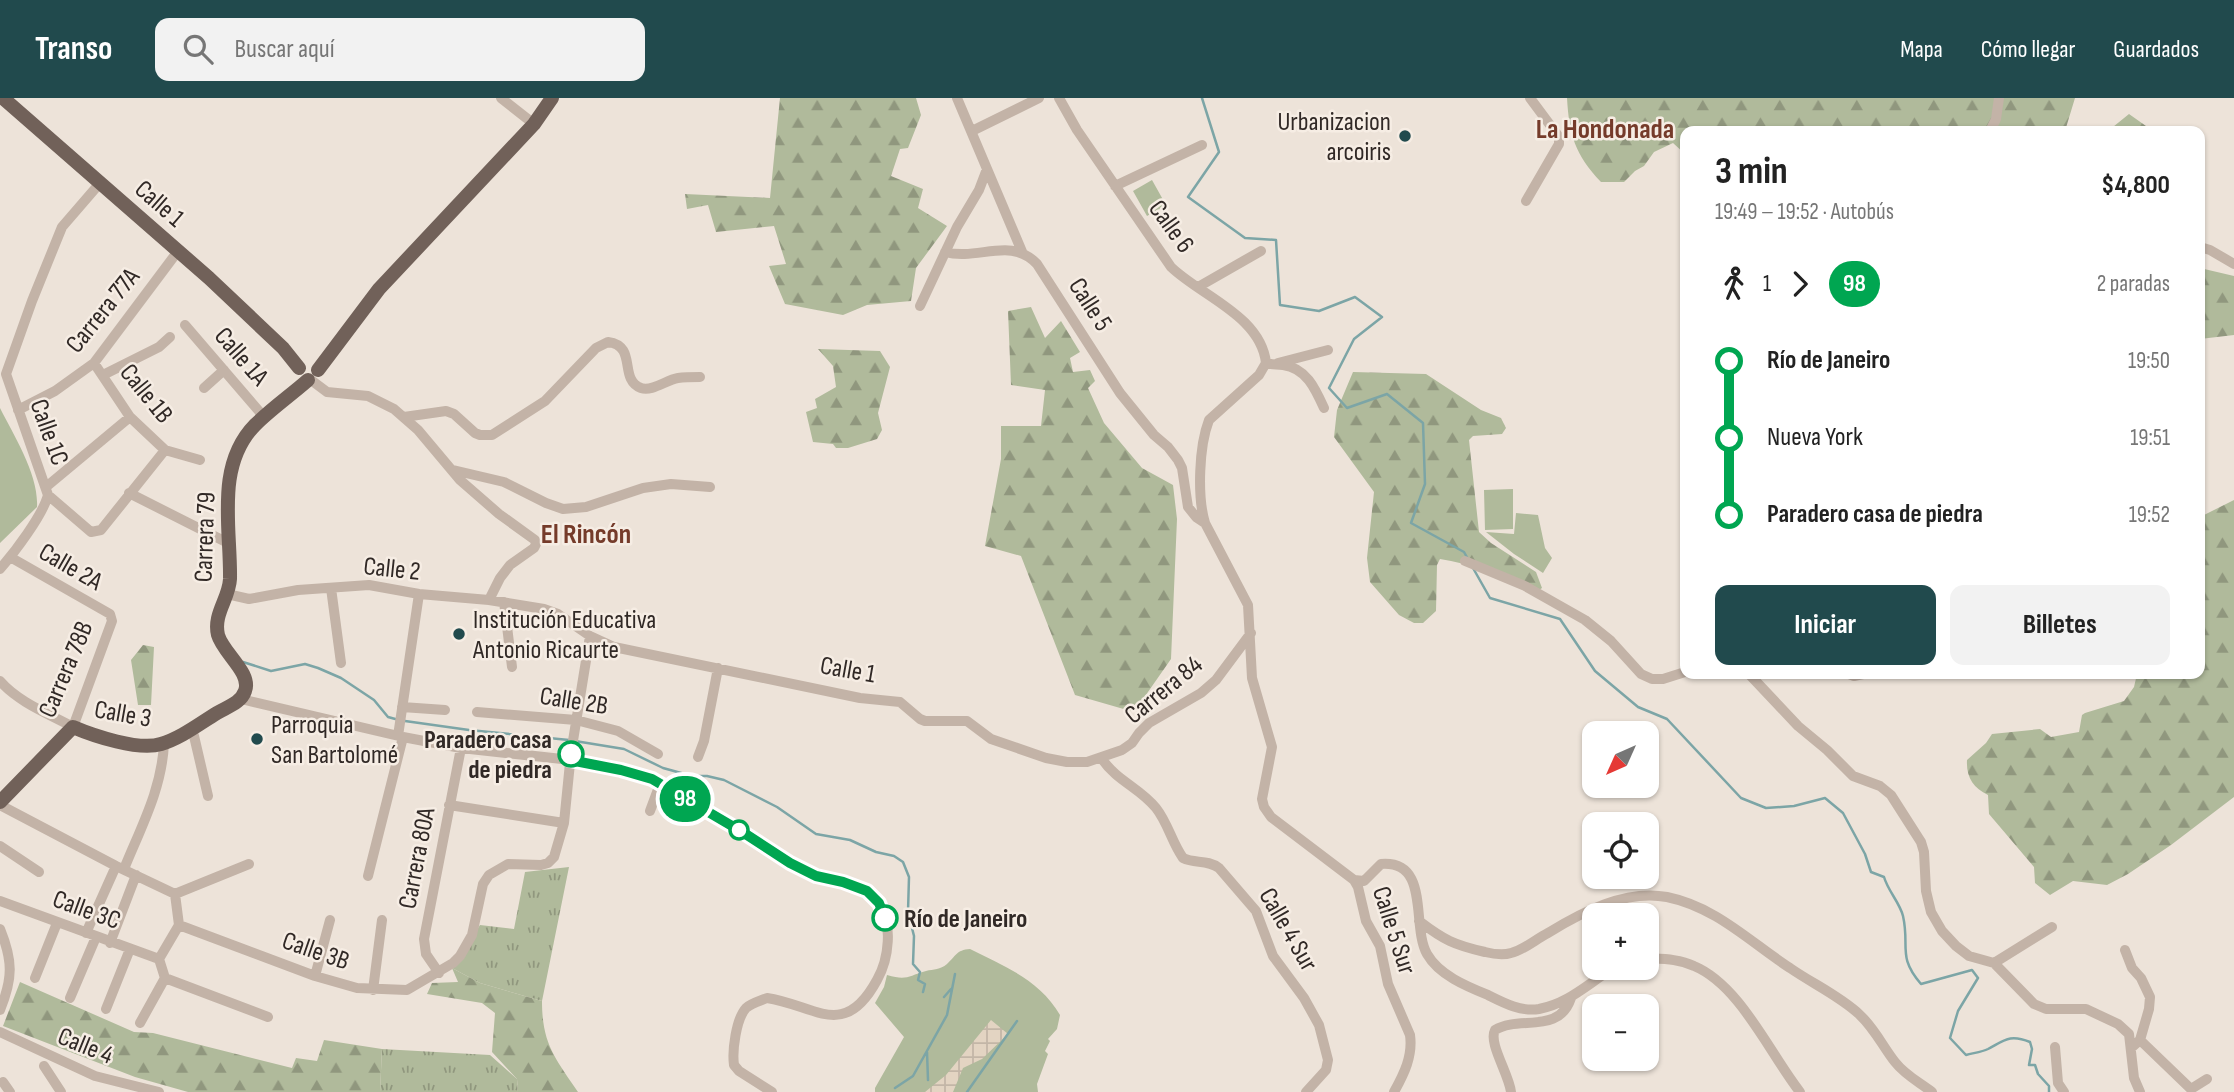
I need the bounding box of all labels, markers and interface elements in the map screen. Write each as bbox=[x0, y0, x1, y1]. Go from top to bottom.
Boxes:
search box bbox=[155, 18, 645, 81]
text: Transo bbox=[35, 29, 113, 69]
icon: search bbox=[179, 30, 217, 68]
text: Buscar aquí bbox=[235, 34, 334, 65]
text: Mapa bbox=[1900, 35, 1943, 64]
text: Cómo llegar bbox=[1981, 35, 2075, 64]
text: Guardados bbox=[2113, 35, 2199, 64]
place label: Urbanizacion arcoiris bbox=[1277, 107, 1391, 168]
district label: La Hondonada bbox=[1536, 113, 1674, 146]
marker: Urbanizacion arcoiris bbox=[1397, 128, 1413, 144]
text: 3 min bbox=[1715, 149, 1788, 194]
text: $4,800 bbox=[2101, 170, 2170, 201]
street label: Calle 1 bbox=[128, 174, 190, 234]
street label: Calle 6 bbox=[1141, 194, 1200, 259]
text: 19:49 – 19:52 · Autobús bbox=[1715, 198, 1894, 226]
street label: Carrera 77A bbox=[60, 262, 147, 360]
icon: walk bbox=[1715, 265, 1753, 303]
icon: forward bbox=[1781, 265, 1819, 303]
text: 98 bbox=[1843, 269, 1866, 298]
text: 1 bbox=[1763, 270, 1771, 298]
text: 2 paradas bbox=[2097, 270, 2170, 298]
street label: Calle 5 bbox=[1061, 273, 1118, 337]
street label: Calle 1A bbox=[207, 322, 275, 393]
text: Río de Janeiro bbox=[1767, 345, 1890, 376]
text: 19:50 bbox=[2128, 347, 2170, 375]
street label: Calle 1B bbox=[113, 358, 179, 430]
street label: Calle 1C bbox=[22, 395, 75, 470]
text: Nueva York bbox=[1767, 422, 1863, 453]
text: 19:51 bbox=[2130, 424, 2170, 452]
street label: Carrera 79 bbox=[188, 491, 223, 583]
text: Paradero casa de piedra bbox=[1767, 499, 1983, 530]
text: 19:52 bbox=[2129, 501, 2170, 529]
district label: El Rincón bbox=[541, 518, 631, 551]
street label: Calle 2A bbox=[33, 537, 108, 598]
street label: Calle 2 bbox=[362, 551, 422, 588]
button: Iniciar bbox=[1715, 585, 1936, 665]
button: Billetes bbox=[1950, 585, 2170, 665]
place label: Institución Educativa Antonio Ricaurte bbox=[472, 605, 656, 666]
street label: Carrera 78B bbox=[32, 617, 100, 722]
marker: Institución Educativa Antonio Ricaurte bbox=[451, 626, 467, 642]
street label: Carrera 84 bbox=[1119, 649, 1209, 731]
street label: Calle 1 bbox=[818, 650, 878, 691]
street label: Calle 2B bbox=[537, 681, 610, 722]
street label: Calle 3 bbox=[92, 694, 154, 735]
place label: Parroquia San Bartolomé bbox=[271, 710, 398, 771]
north arrow bbox=[1582, 721, 1659, 798]
map controls bbox=[1582, 721, 1659, 1071]
place label: Paradero casa de piedra bbox=[424, 725, 552, 786]
marker: Parroquia San Bartolomé bbox=[249, 731, 265, 747]
marker: Paradero casa de piedra bbox=[558, 741, 584, 767]
line badge: 98 bbox=[654, 776, 716, 822]
text: 98 bbox=[674, 784, 696, 813]
street label: Carrera 80A bbox=[393, 804, 443, 911]
button: locate bbox=[1582, 812, 1659, 889]
unlabelled marker bbox=[729, 820, 749, 840]
street label: Calle 4 Sur bbox=[1252, 883, 1324, 977]
street label: Calle 5 Sur bbox=[1365, 883, 1422, 979]
street label: Calle 3C bbox=[48, 884, 125, 937]
button: + bbox=[1582, 903, 1659, 980]
place label: Río de Janeiro bbox=[904, 904, 1027, 935]
marker: Río de Janeiro bbox=[872, 905, 898, 931]
street label: Calle 3B bbox=[278, 926, 353, 977]
button: − bbox=[1582, 994, 1659, 1071]
street label: Calle 4 bbox=[53, 1021, 118, 1072]

